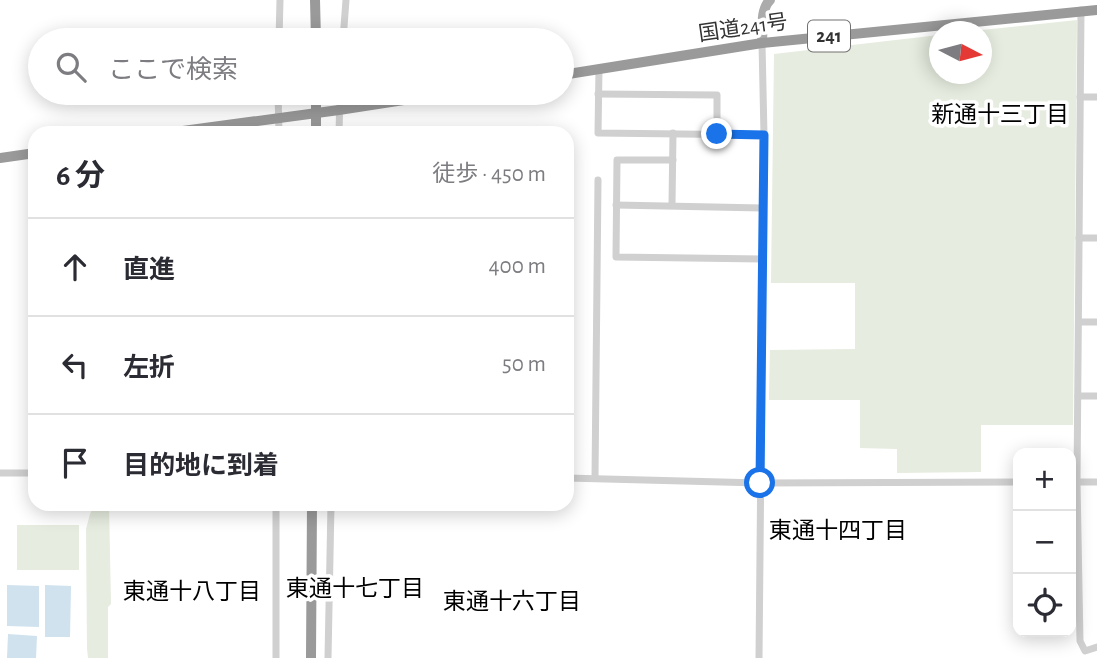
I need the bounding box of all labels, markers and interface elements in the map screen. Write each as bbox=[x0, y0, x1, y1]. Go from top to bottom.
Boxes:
street label: 国道241号 bbox=[697, 10, 789, 45]
road number: 241 bbox=[808, 20, 850, 52]
north arrow bbox=[929, 21, 992, 84]
search box bbox=[28, 28, 574, 105]
icon: search bbox=[52, 48, 90, 86]
text: ここで検索 bbox=[108, 57, 238, 83]
district label: 新通十三丁目 bbox=[931, 102, 1069, 127]
route end bbox=[701, 118, 732, 149]
text: 6 分 bbox=[56, 161, 105, 191]
text: 徒歩 · 450 m bbox=[432, 163, 546, 186]
icon: ahead bbox=[56, 248, 94, 286]
text: 400 m bbox=[488, 255, 546, 278]
text: 直進 bbox=[123, 257, 175, 283]
icon: left bbox=[56, 346, 94, 384]
text: 50 m bbox=[502, 353, 546, 376]
text: 左折 bbox=[123, 355, 175, 381]
icon: arrive bbox=[56, 444, 94, 482]
map controls bbox=[1013, 448, 1076, 637]
button: + bbox=[1013, 448, 1076, 511]
text: 目的地に到着 bbox=[123, 453, 279, 479]
route start bbox=[744, 467, 775, 498]
button: − bbox=[1013, 511, 1076, 574]
district label: 東通十四丁目 bbox=[769, 518, 907, 543]
button: locate bbox=[1013, 574, 1076, 637]
district label: 東通十七丁目 bbox=[286, 576, 424, 601]
district label: 東通十八丁目 bbox=[123, 579, 261, 604]
district label: 東通十六丁目 bbox=[443, 589, 581, 614]

